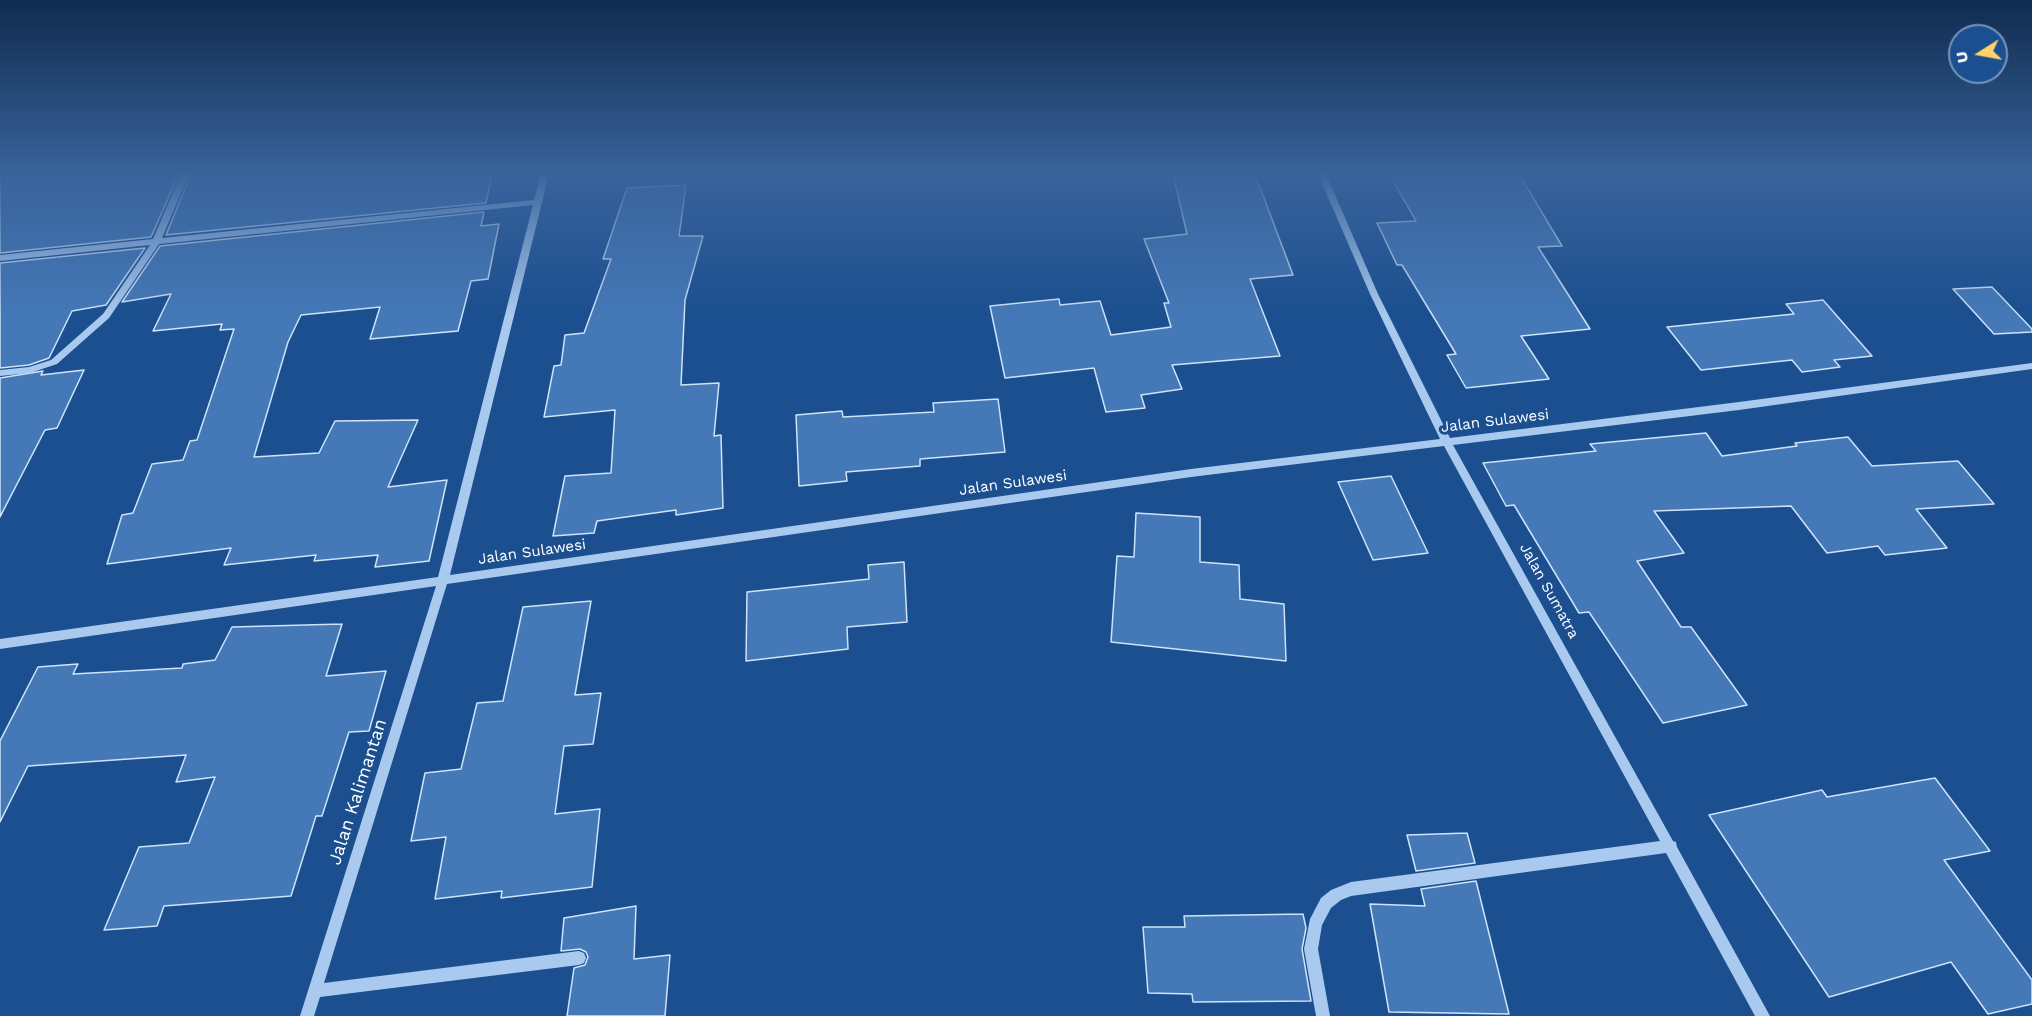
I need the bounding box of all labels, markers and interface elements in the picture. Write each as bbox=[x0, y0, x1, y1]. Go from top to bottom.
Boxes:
north arrow bbox=[1948, 24, 2008, 84]
text: U bbox=[1951, 50, 1972, 65]
street label: Jalan Sulawesi bbox=[1440, 405, 1550, 437]
street label: Jalan Sulawesi bbox=[958, 467, 1068, 499]
street label: Jalan Sulawesi bbox=[477, 536, 587, 568]
street label: Jalan Sumatra bbox=[1515, 540, 1583, 642]
street label: Jalan Kalimantan bbox=[324, 716, 392, 868]

